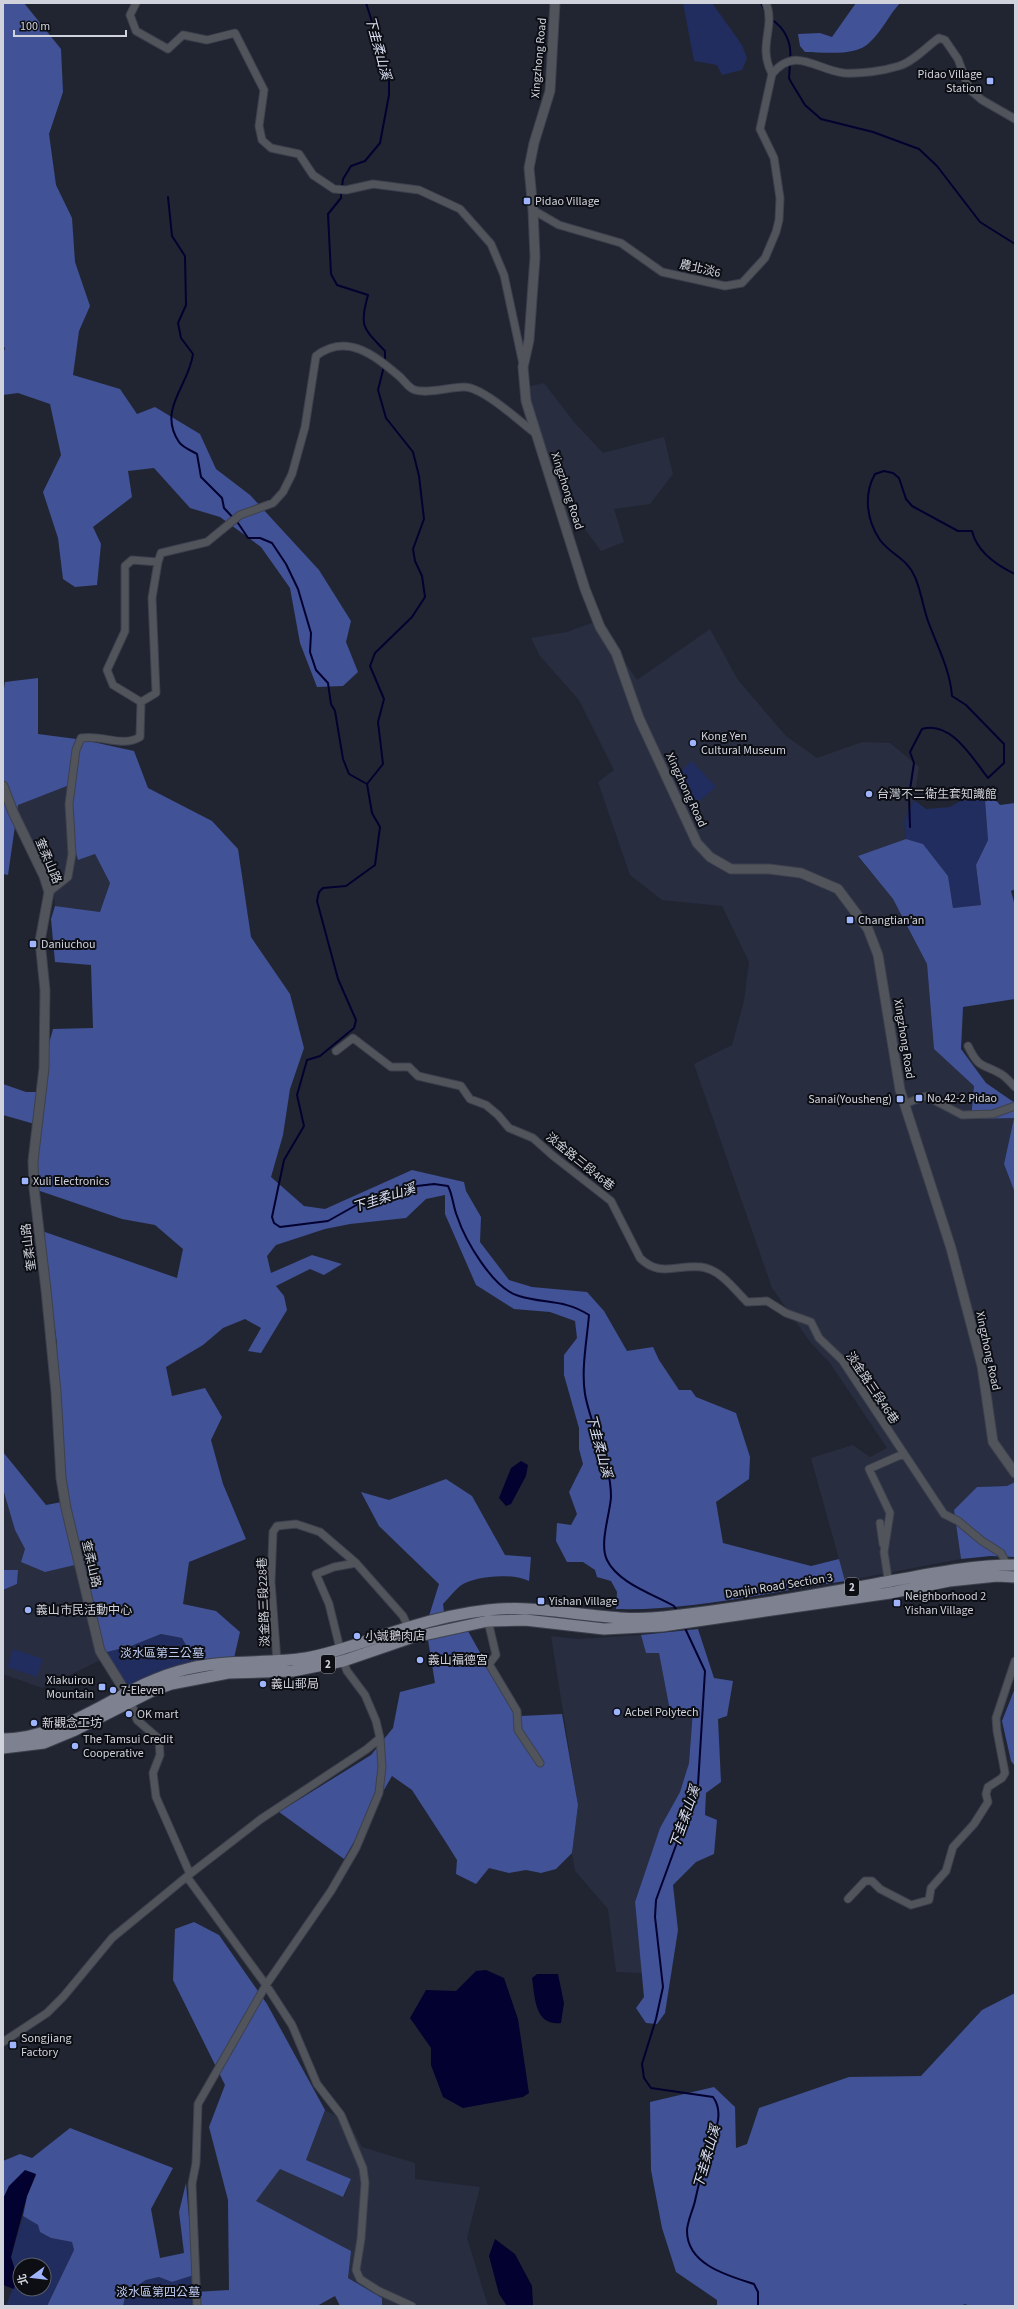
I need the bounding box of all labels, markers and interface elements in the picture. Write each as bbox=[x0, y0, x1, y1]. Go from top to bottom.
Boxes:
scale bar bbox=[14, 12, 126, 38]
water label: 下圭柔山溪 bbox=[361, 14, 396, 84]
street label: Xingzhong Road bbox=[527, 17, 551, 99]
text: 100 m bbox=[20, 18, 50, 35]
place label: Pidao Village Station bbox=[918, 66, 982, 97]
marker: Pidao Village Station bbox=[985, 76, 995, 86]
place label: Pidao Village bbox=[535, 193, 600, 210]
marker: Pidao Village bbox=[522, 196, 532, 206]
street label: 農北淡6 bbox=[678, 256, 722, 282]
street label: Xingzhong Road bbox=[546, 450, 588, 532]
place label: Kong Yen Cultural Museum bbox=[701, 728, 786, 759]
marker: Kong Yen Cultural Museum bbox=[688, 738, 698, 748]
street label: Xingzhong Road bbox=[661, 750, 711, 830]
place label: 台灣不二衛生套知識館 bbox=[877, 786, 997, 803]
marker: 台灣不二衛生套知識館 bbox=[864, 789, 874, 799]
street label: 奎柔山路 bbox=[31, 836, 65, 886]
place label: Changtian’an bbox=[858, 912, 924, 929]
marker: Changtian’an bbox=[845, 915, 855, 925]
place label: Daniuchou bbox=[41, 936, 96, 953]
marker: Daniuchou bbox=[28, 939, 38, 949]
street label: Xingzhong Road bbox=[889, 998, 919, 1080]
place label: No.42-2 Pidao bbox=[927, 1090, 997, 1107]
place label: Sanai(Yousheng) bbox=[808, 1091, 892, 1108]
marker: No.42-2 Pidao bbox=[914, 1093, 924, 1103]
marker: Sanai(Yousheng) bbox=[895, 1094, 905, 1104]
street label: 淡金路三段46巷 bbox=[542, 1129, 618, 1195]
place label: Xuli Electronics bbox=[33, 1173, 109, 1190]
marker: Xuli Electronics bbox=[20, 1176, 30, 1186]
water label: 下圭柔山溪 bbox=[350, 1179, 420, 1217]
street label: 奎柔山路 bbox=[18, 1222, 40, 1272]
street label: Xingzhong Road bbox=[971, 1310, 1005, 1392]
street label: 淡金路三段46巷 bbox=[841, 1348, 903, 1428]
water label: 下圭柔山溪 bbox=[582, 1412, 617, 1482]
street label: 奎柔山路 bbox=[77, 1539, 105, 1589]
street label: 淡金路三段228巷 bbox=[254, 1557, 274, 1647]
street label: Danjin Road Section 3 bbox=[724, 1569, 834, 1603]
road number: 2 bbox=[845, 1578, 859, 1596]
place label: Neighborhood 2 Yishan Village bbox=[904, 1588, 986, 1619]
place label: Yishan Village bbox=[548, 1593, 617, 1610]
marker: Yishan Village bbox=[536, 1596, 546, 1606]
marker: Neighborhood 2 Yishan Village bbox=[892, 1598, 902, 1608]
place label: 義山市民活動中心 bbox=[36, 1602, 132, 1619]
marker: 義山市民活動中心 bbox=[23, 1605, 33, 1615]
place label: 小誠鵝肉店 bbox=[365, 1628, 425, 1645]
marker: 小誠鵝肉店 bbox=[352, 1631, 362, 1641]
park label: 淡水區第三公墓 bbox=[120, 1645, 204, 1662]
place label: 義山福德宮 bbox=[428, 1652, 488, 1669]
road number: 2 bbox=[321, 1655, 335, 1673]
marker: 義山福德宮 bbox=[415, 1655, 425, 1665]
place label: Xiakuirou Mountain bbox=[46, 1672, 94, 1703]
place label: 義山郵局 bbox=[271, 1676, 319, 1693]
marker: 義山郵局 bbox=[258, 1679, 268, 1689]
marker: Xiakuirou Mountain bbox=[97, 1682, 107, 1692]
place label: 7-Eleven bbox=[121, 1682, 164, 1699]
marker: 7-Eleven bbox=[108, 1685, 118, 1695]
place label: Acbel Polytech bbox=[625, 1704, 699, 1721]
place label: OK mart bbox=[137, 1706, 179, 1723]
marker: Acbel Polytech bbox=[612, 1707, 622, 1717]
marker: OK mart bbox=[124, 1709, 134, 1719]
place label: 新觀念工坊 bbox=[42, 1715, 102, 1732]
marker: 新觀念工坊 bbox=[29, 1718, 39, 1728]
place label: The Tamsui Credit Cooperative bbox=[83, 1731, 173, 1762]
marker: The Tamsui Credit Cooperative bbox=[70, 1741, 80, 1751]
water label: 下圭柔山溪 bbox=[666, 1781, 705, 1851]
place label: Songjiang Factory bbox=[21, 2030, 72, 2061]
marker: Songjiang Factory bbox=[8, 2040, 18, 2050]
water label: 下圭柔山溪 bbox=[689, 2121, 725, 2191]
north arrow bbox=[12, 2257, 52, 2297]
text: 北 bbox=[14, 2272, 31, 2287]
park label: 淡水區第四公墓 bbox=[116, 2284, 200, 2301]

